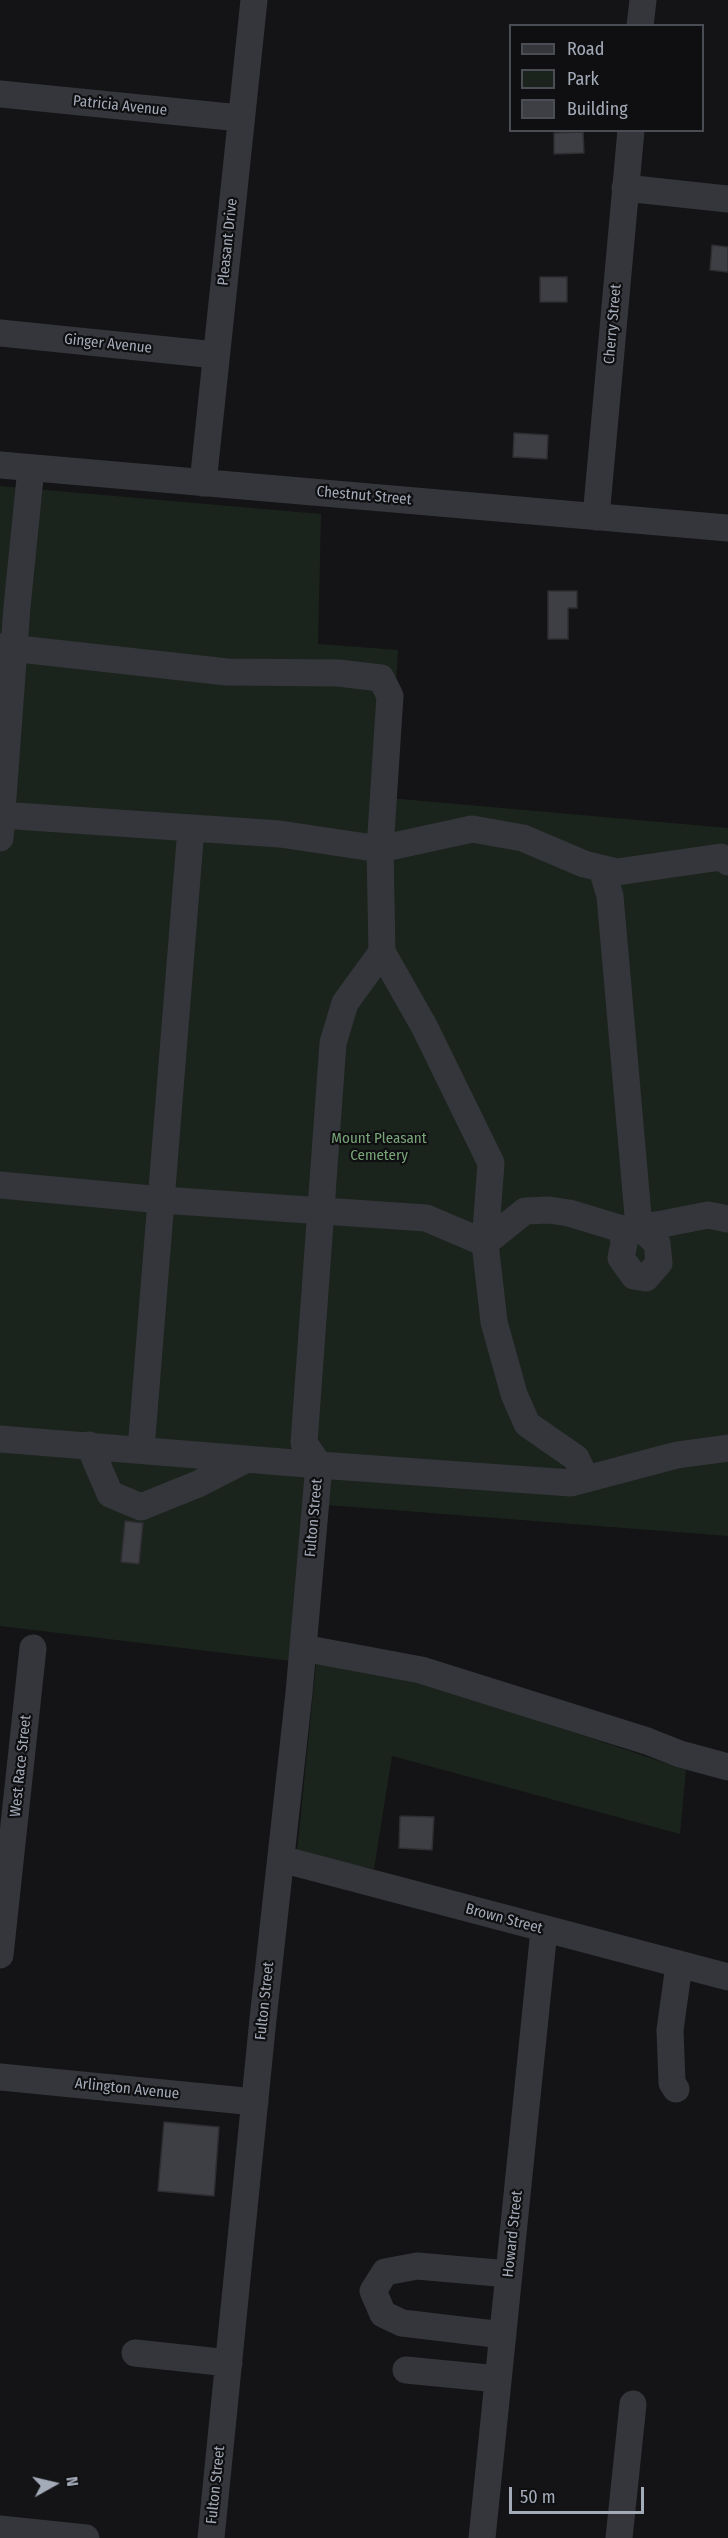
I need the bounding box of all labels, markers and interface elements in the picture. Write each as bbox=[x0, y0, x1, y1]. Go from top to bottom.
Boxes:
legend bbox=[509, 24, 704, 132]
text: Road bbox=[567, 38, 604, 60]
text: Park bbox=[567, 68, 599, 90]
street label: Patricia Avenue bbox=[72, 92, 168, 120]
text: Building bbox=[567, 98, 628, 120]
street label: Pleasant Drive bbox=[214, 197, 242, 287]
street label: Cherry Street bbox=[601, 283, 625, 365]
street label: Ginger Avenue bbox=[63, 330, 153, 358]
street label: Chestnut Street bbox=[316, 483, 412, 509]
park label: Mount Pleasant Cemetery bbox=[331, 1130, 427, 1165]
street label: Fulton Street bbox=[302, 1478, 326, 1558]
street label: West Race Street bbox=[7, 1714, 35, 1818]
street label: Brown Street bbox=[463, 1900, 545, 1938]
street label: Fulton Street bbox=[252, 1961, 278, 2041]
street label: Arlington Avenue bbox=[74, 2075, 180, 2103]
street label: Howard Street bbox=[499, 2190, 527, 2278]
street label: Fulton Street bbox=[203, 2445, 229, 2525]
north arrow bbox=[24, 2454, 84, 2514]
text: N bbox=[62, 2475, 82, 2487]
scale bar bbox=[512, 2475, 647, 2513]
text: 50 m bbox=[520, 2486, 556, 2508]

